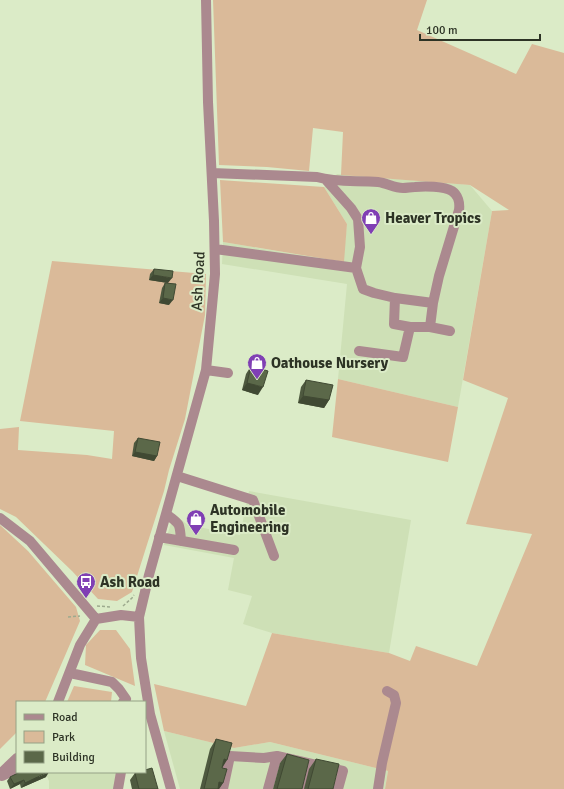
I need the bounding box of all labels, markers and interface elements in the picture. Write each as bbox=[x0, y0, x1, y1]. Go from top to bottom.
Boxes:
scale bar bbox=[420, 16, 540, 42]
text: 100 m bbox=[426, 23, 458, 38]
shop icon: Heaver Tropics bbox=[360, 207, 382, 235]
place label: Heaver Tropics bbox=[385, 209, 481, 227]
street label: Ash Road bbox=[187, 251, 209, 311]
shop icon: Oathouse Nursery bbox=[246, 352, 268, 380]
place label: Oathouse Nursery bbox=[271, 354, 389, 372]
place label: Automobile Engineering bbox=[210, 501, 289, 536]
shop icon: Automobile Engineering bbox=[185, 508, 207, 536]
bus stop icon: Ash Road bbox=[75, 571, 97, 599]
place label: Ash Road bbox=[100, 573, 160, 591]
legend bbox=[16, 701, 146, 773]
text: Road bbox=[52, 710, 78, 725]
text: Park bbox=[52, 730, 75, 745]
text: Building bbox=[52, 750, 95, 765]

